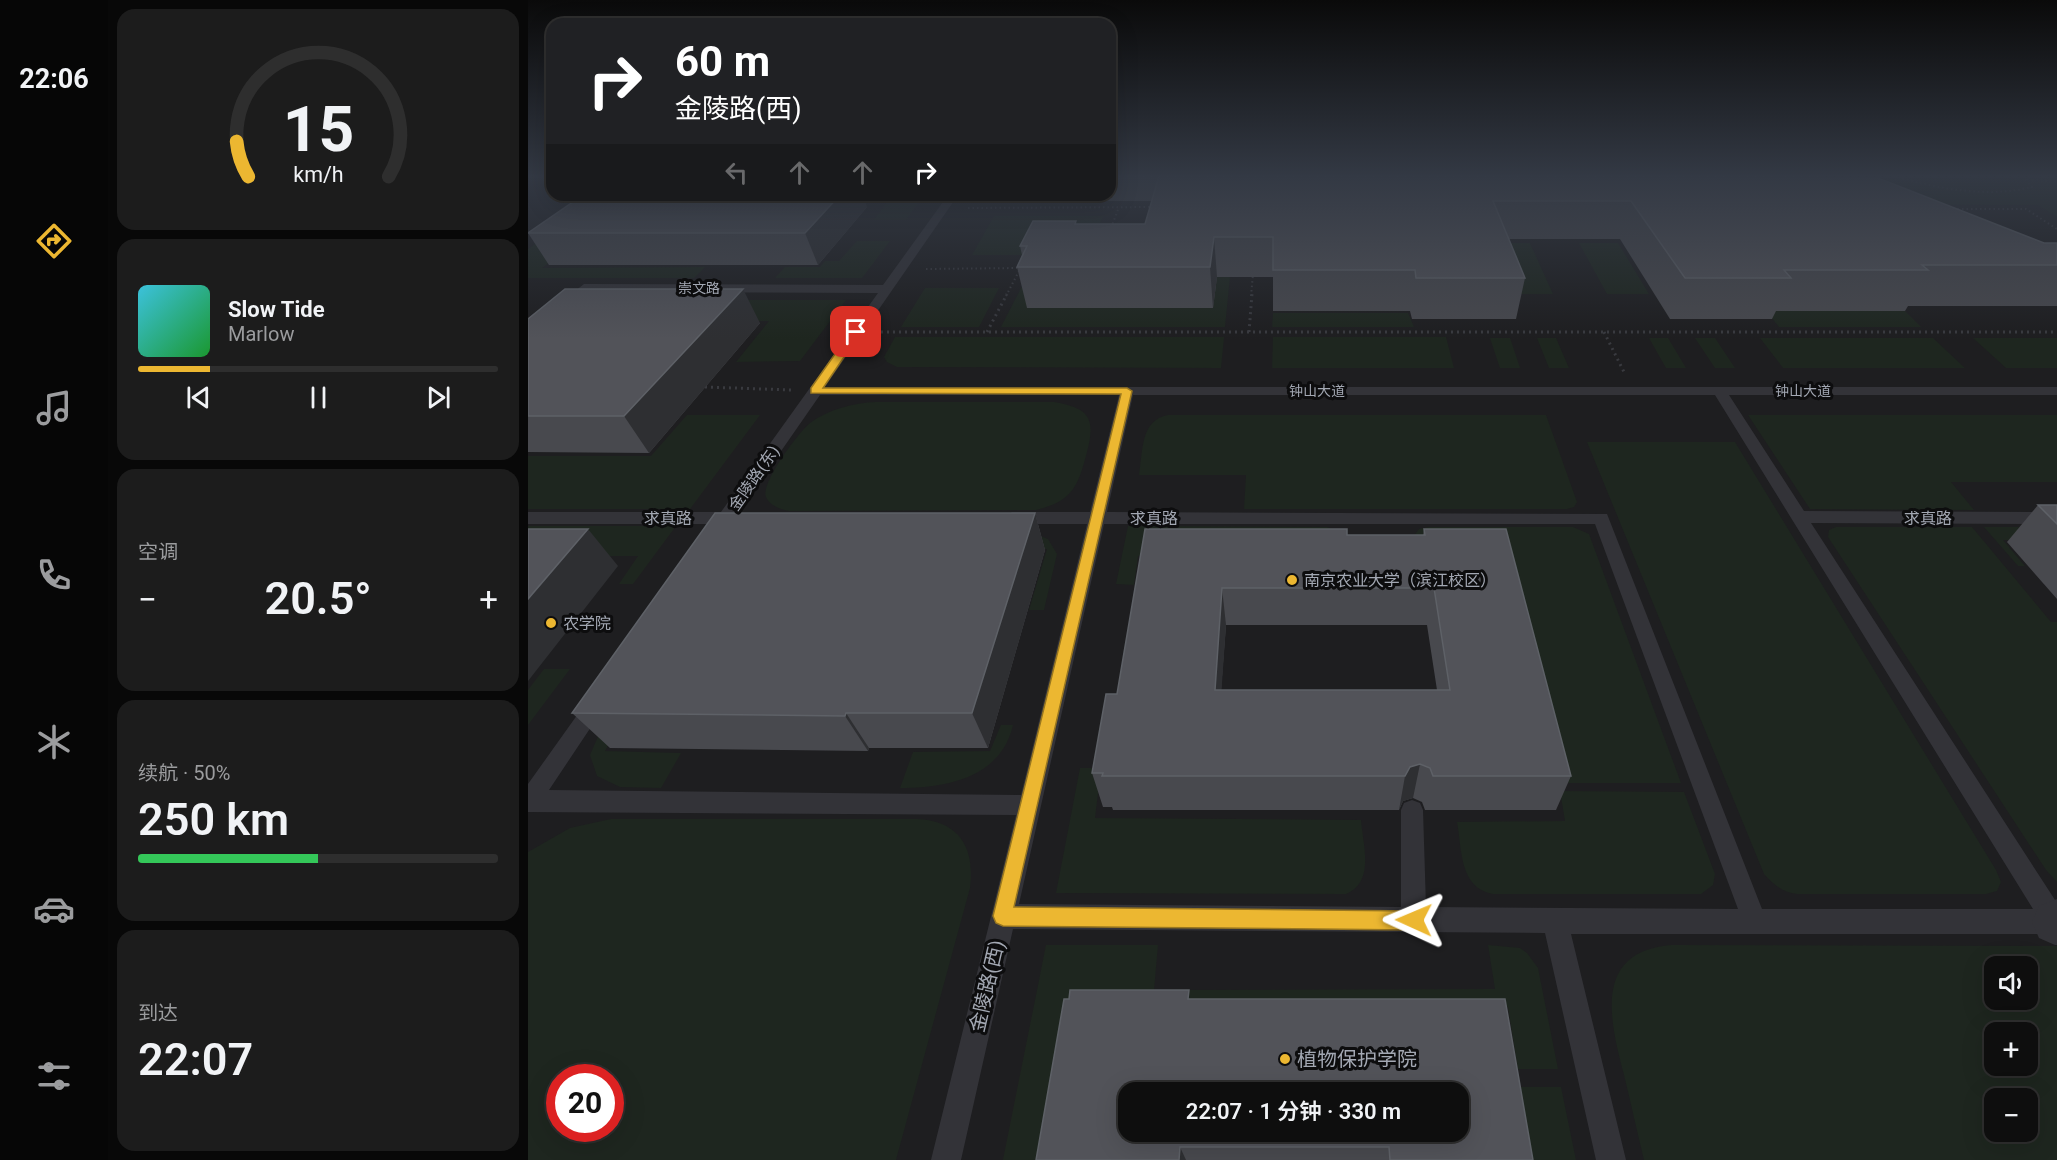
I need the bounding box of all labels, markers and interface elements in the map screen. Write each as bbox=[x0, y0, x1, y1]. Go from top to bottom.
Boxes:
text: 60 m bbox=[675, 37, 770, 86]
icon: right bbox=[576, 42, 654, 120]
text: 22:06 bbox=[19, 63, 89, 95]
text: 15 bbox=[282, 93, 354, 166]
text: 金陵路(西) bbox=[675, 93, 802, 125]
icon: left bbox=[720, 156, 753, 189]
icon: ahead bbox=[783, 156, 816, 189]
icon: ahead bbox=[846, 156, 879, 189]
icon: right bbox=[909, 156, 942, 189]
text: km/h bbox=[293, 162, 343, 187]
icon: directions bbox=[33, 220, 75, 262]
street label: 崇文路 bbox=[678, 280, 720, 296]
text: Slow Tide bbox=[228, 297, 325, 322]
pin bbox=[830, 306, 881, 357]
icon: arrive bbox=[839, 315, 872, 348]
text: Marlow bbox=[228, 322, 294, 346]
icon: previous bbox=[182, 381, 215, 414]
icon: pause bbox=[302, 381, 335, 414]
icon: next bbox=[422, 381, 455, 414]
street label: 钟山大道 bbox=[1289, 383, 1345, 399]
street label: 钟山大道 bbox=[1775, 383, 1831, 399]
icon: music bbox=[33, 387, 75, 429]
street label: 金陵路(东) bbox=[725, 442, 783, 514]
street label: 求真路 bbox=[644, 509, 692, 528]
street label: 求真路 bbox=[1130, 509, 1178, 528]
street label: 求真路 bbox=[1904, 509, 1952, 528]
text: 空调 bbox=[138, 540, 178, 564]
icon: phone bbox=[33, 554, 75, 596]
place label: 南京农业大学（滨江校区） bbox=[1304, 571, 1496, 590]
text: 20.5° bbox=[264, 572, 372, 625]
marker: 南京农业大学（滨江校区） bbox=[1285, 573, 1299, 587]
text: − bbox=[138, 580, 157, 619]
text: + bbox=[479, 580, 498, 619]
place label: 农学院 bbox=[563, 614, 611, 633]
marker: 农学院 bbox=[544, 616, 558, 630]
icon: climate bbox=[33, 721, 75, 763]
text: 续航 · 50% bbox=[138, 761, 230, 785]
text: 250 km bbox=[138, 793, 289, 846]
icon: car bbox=[33, 888, 75, 930]
position arrow bbox=[1382, 888, 1446, 952]
street label: 金陵路(西) bbox=[965, 938, 1009, 1034]
map controls bbox=[1984, 956, 2038, 1142]
button: sound bbox=[1984, 956, 2038, 1010]
text: 到达 bbox=[138, 1001, 178, 1025]
button: + bbox=[1984, 1022, 2038, 1076]
text: 22:07 bbox=[138, 1033, 253, 1086]
place label: 植物保护学院 bbox=[1297, 1047, 1417, 1071]
marker: 植物保护学院 bbox=[1278, 1052, 1292, 1066]
icon: filters bbox=[33, 1055, 75, 1097]
speed limit sign: 20 bbox=[546, 1064, 624, 1142]
button: − bbox=[1984, 1088, 2038, 1142]
text: 22:07 · 1 分钟 · 330 m bbox=[1186, 1099, 1401, 1124]

